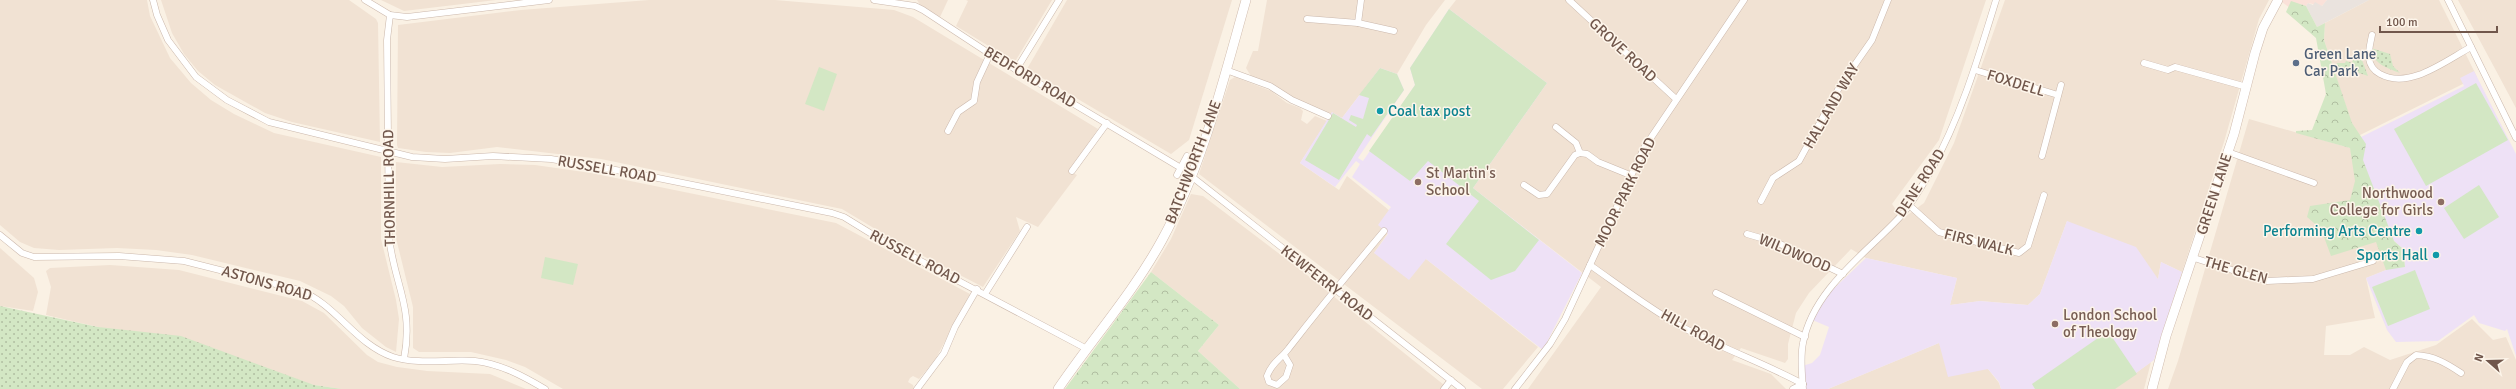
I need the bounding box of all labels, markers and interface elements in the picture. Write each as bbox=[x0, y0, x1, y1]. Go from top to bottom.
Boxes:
scale bar bbox=[2380, 8, 2497, 34]
street label: GROVE ROAD bbox=[1585, 14, 1661, 86]
text: 100 m bbox=[2386, 15, 2418, 30]
street label: BEDFORD ROAD bbox=[981, 42, 1079, 112]
place label: Green Lane Car Park bbox=[2304, 45, 2376, 80]
marker: Green Lane Car Park bbox=[2291, 58, 2301, 68]
street label: HALLAND WAY bbox=[1799, 60, 1863, 152]
street label: FOXDELL bbox=[1985, 66, 2047, 100]
street label: BATCHWORTH LANE bbox=[1161, 98, 1225, 226]
place label: Coal tax post bbox=[1388, 102, 1471, 120]
marker: Coal tax post bbox=[1375, 106, 1385, 116]
street label: THORNHILL ROAD bbox=[379, 129, 399, 247]
street label: MOOR PARK ROAD bbox=[1591, 134, 1659, 250]
street label: DENE ROAD bbox=[1891, 146, 1949, 220]
street label: RUSSELL ROAD bbox=[556, 151, 658, 187]
street label: GREEN LANE bbox=[2192, 151, 2236, 237]
place label: St Martin's School bbox=[1426, 164, 1496, 199]
marker: St Martin's School bbox=[1413, 177, 1423, 187]
place label: Northwood College for Girls bbox=[2330, 184, 2433, 219]
marker: Northwood College for Girls bbox=[2436, 197, 2446, 207]
place label: Performing Arts Centre bbox=[2263, 222, 2411, 240]
street label: FIRS WALK bbox=[1942, 225, 2016, 259]
street label: RUSSELL ROAD bbox=[867, 226, 963, 288]
marker: Performing Arts Centre bbox=[2414, 226, 2424, 236]
street label: WILDWOOD bbox=[1756, 230, 1834, 276]
street label: KEWFERRY ROAD bbox=[1277, 241, 1377, 325]
place label: Sports Hall bbox=[2357, 246, 2428, 264]
marker: Sports Hall bbox=[2431, 250, 2441, 260]
street label: THE GLEN bbox=[2202, 252, 2270, 288]
street label: ASTONS ROAD bbox=[220, 262, 314, 304]
street label: HILL ROAD bbox=[1658, 305, 1728, 355]
place label: London School of Theology bbox=[2063, 306, 2157, 341]
marker: London School of Theology bbox=[2050, 319, 2060, 329]
north arrow bbox=[2468, 341, 2508, 381]
text: N bbox=[2472, 352, 2486, 364]

